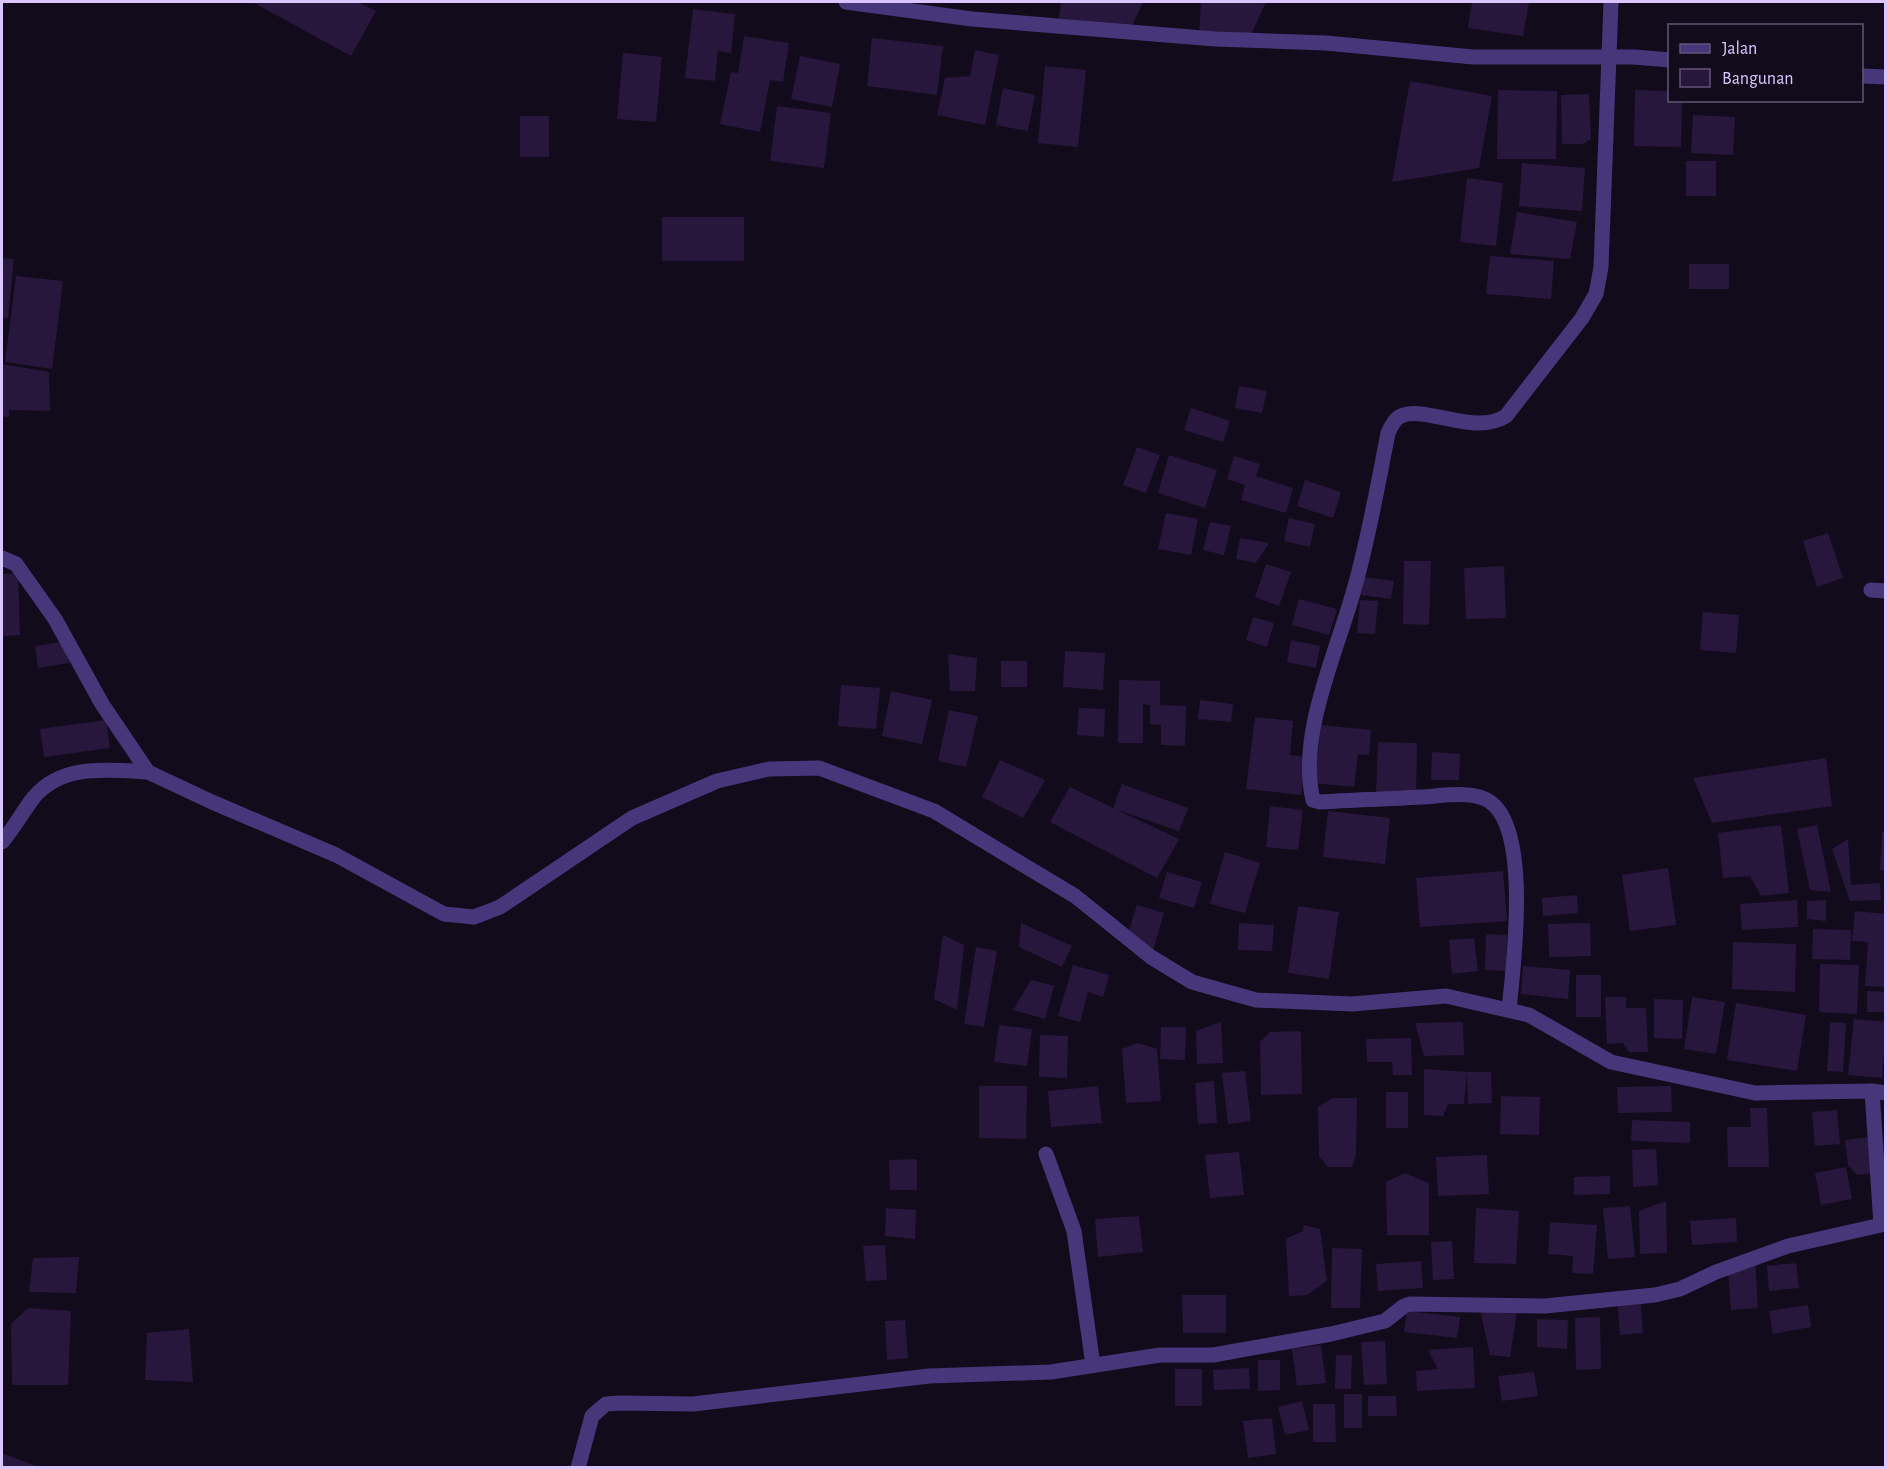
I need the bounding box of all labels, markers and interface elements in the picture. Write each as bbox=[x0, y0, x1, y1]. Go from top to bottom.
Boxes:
legend bbox=[1668, 24, 1863, 102]
text: Jalan bbox=[1722, 40, 1757, 58]
text: Bangunan bbox=[1722, 70, 1794, 88]

